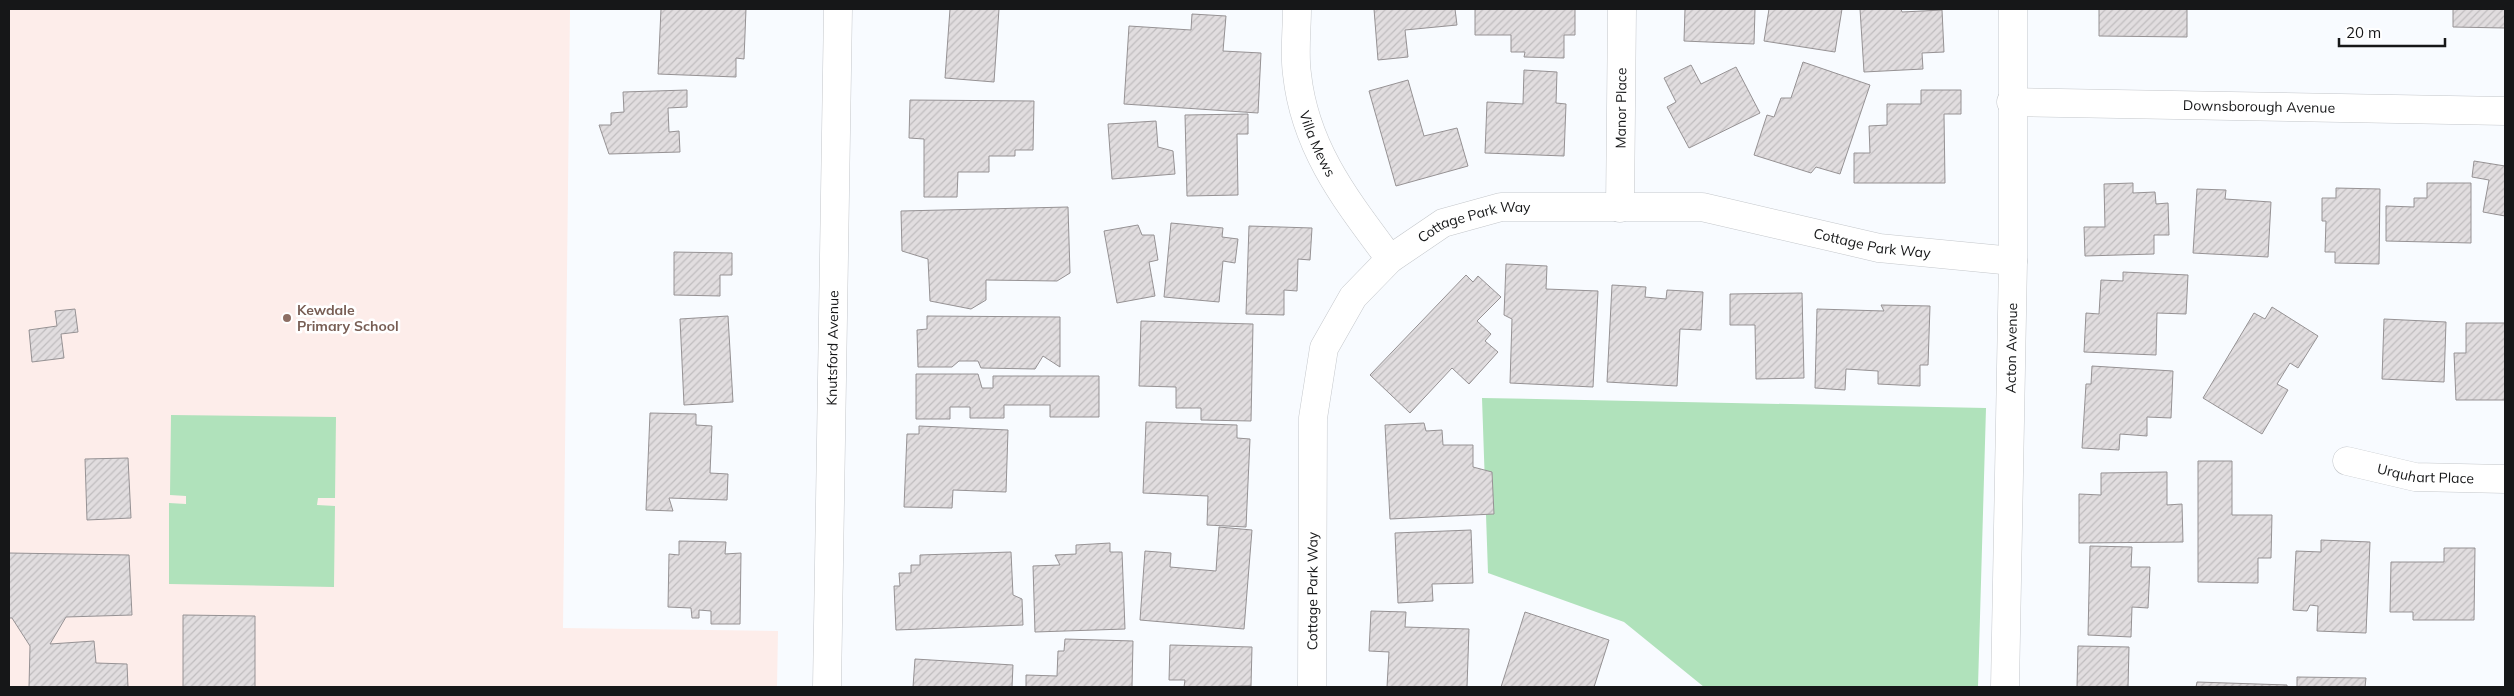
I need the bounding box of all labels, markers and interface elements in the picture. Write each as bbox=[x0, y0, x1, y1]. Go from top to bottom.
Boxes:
scale bar bbox=[2339, 15, 2445, 47]
text: 20 m bbox=[2346, 23, 2381, 42]
street label: Manor Place bbox=[1612, 68, 1630, 148]
street label: Downsborough Avenue bbox=[2183, 96, 2335, 117]
street label: Villa Mews bbox=[1295, 109, 1340, 180]
street label: Cottage Park Way bbox=[1414, 198, 1531, 247]
street label: Cottage Park Way bbox=[1812, 224, 1932, 262]
street label: Knutsford Avenue bbox=[823, 290, 842, 406]
place label: Kewdale Primary School bbox=[297, 301, 399, 335]
street label: Acton Avenue bbox=[2002, 303, 2021, 394]
marker: Kewdale Primary School bbox=[281, 312, 293, 324]
street label: Urquhart Place bbox=[2375, 459, 2474, 487]
street label: Cottage Park Way bbox=[1303, 531, 1322, 650]

